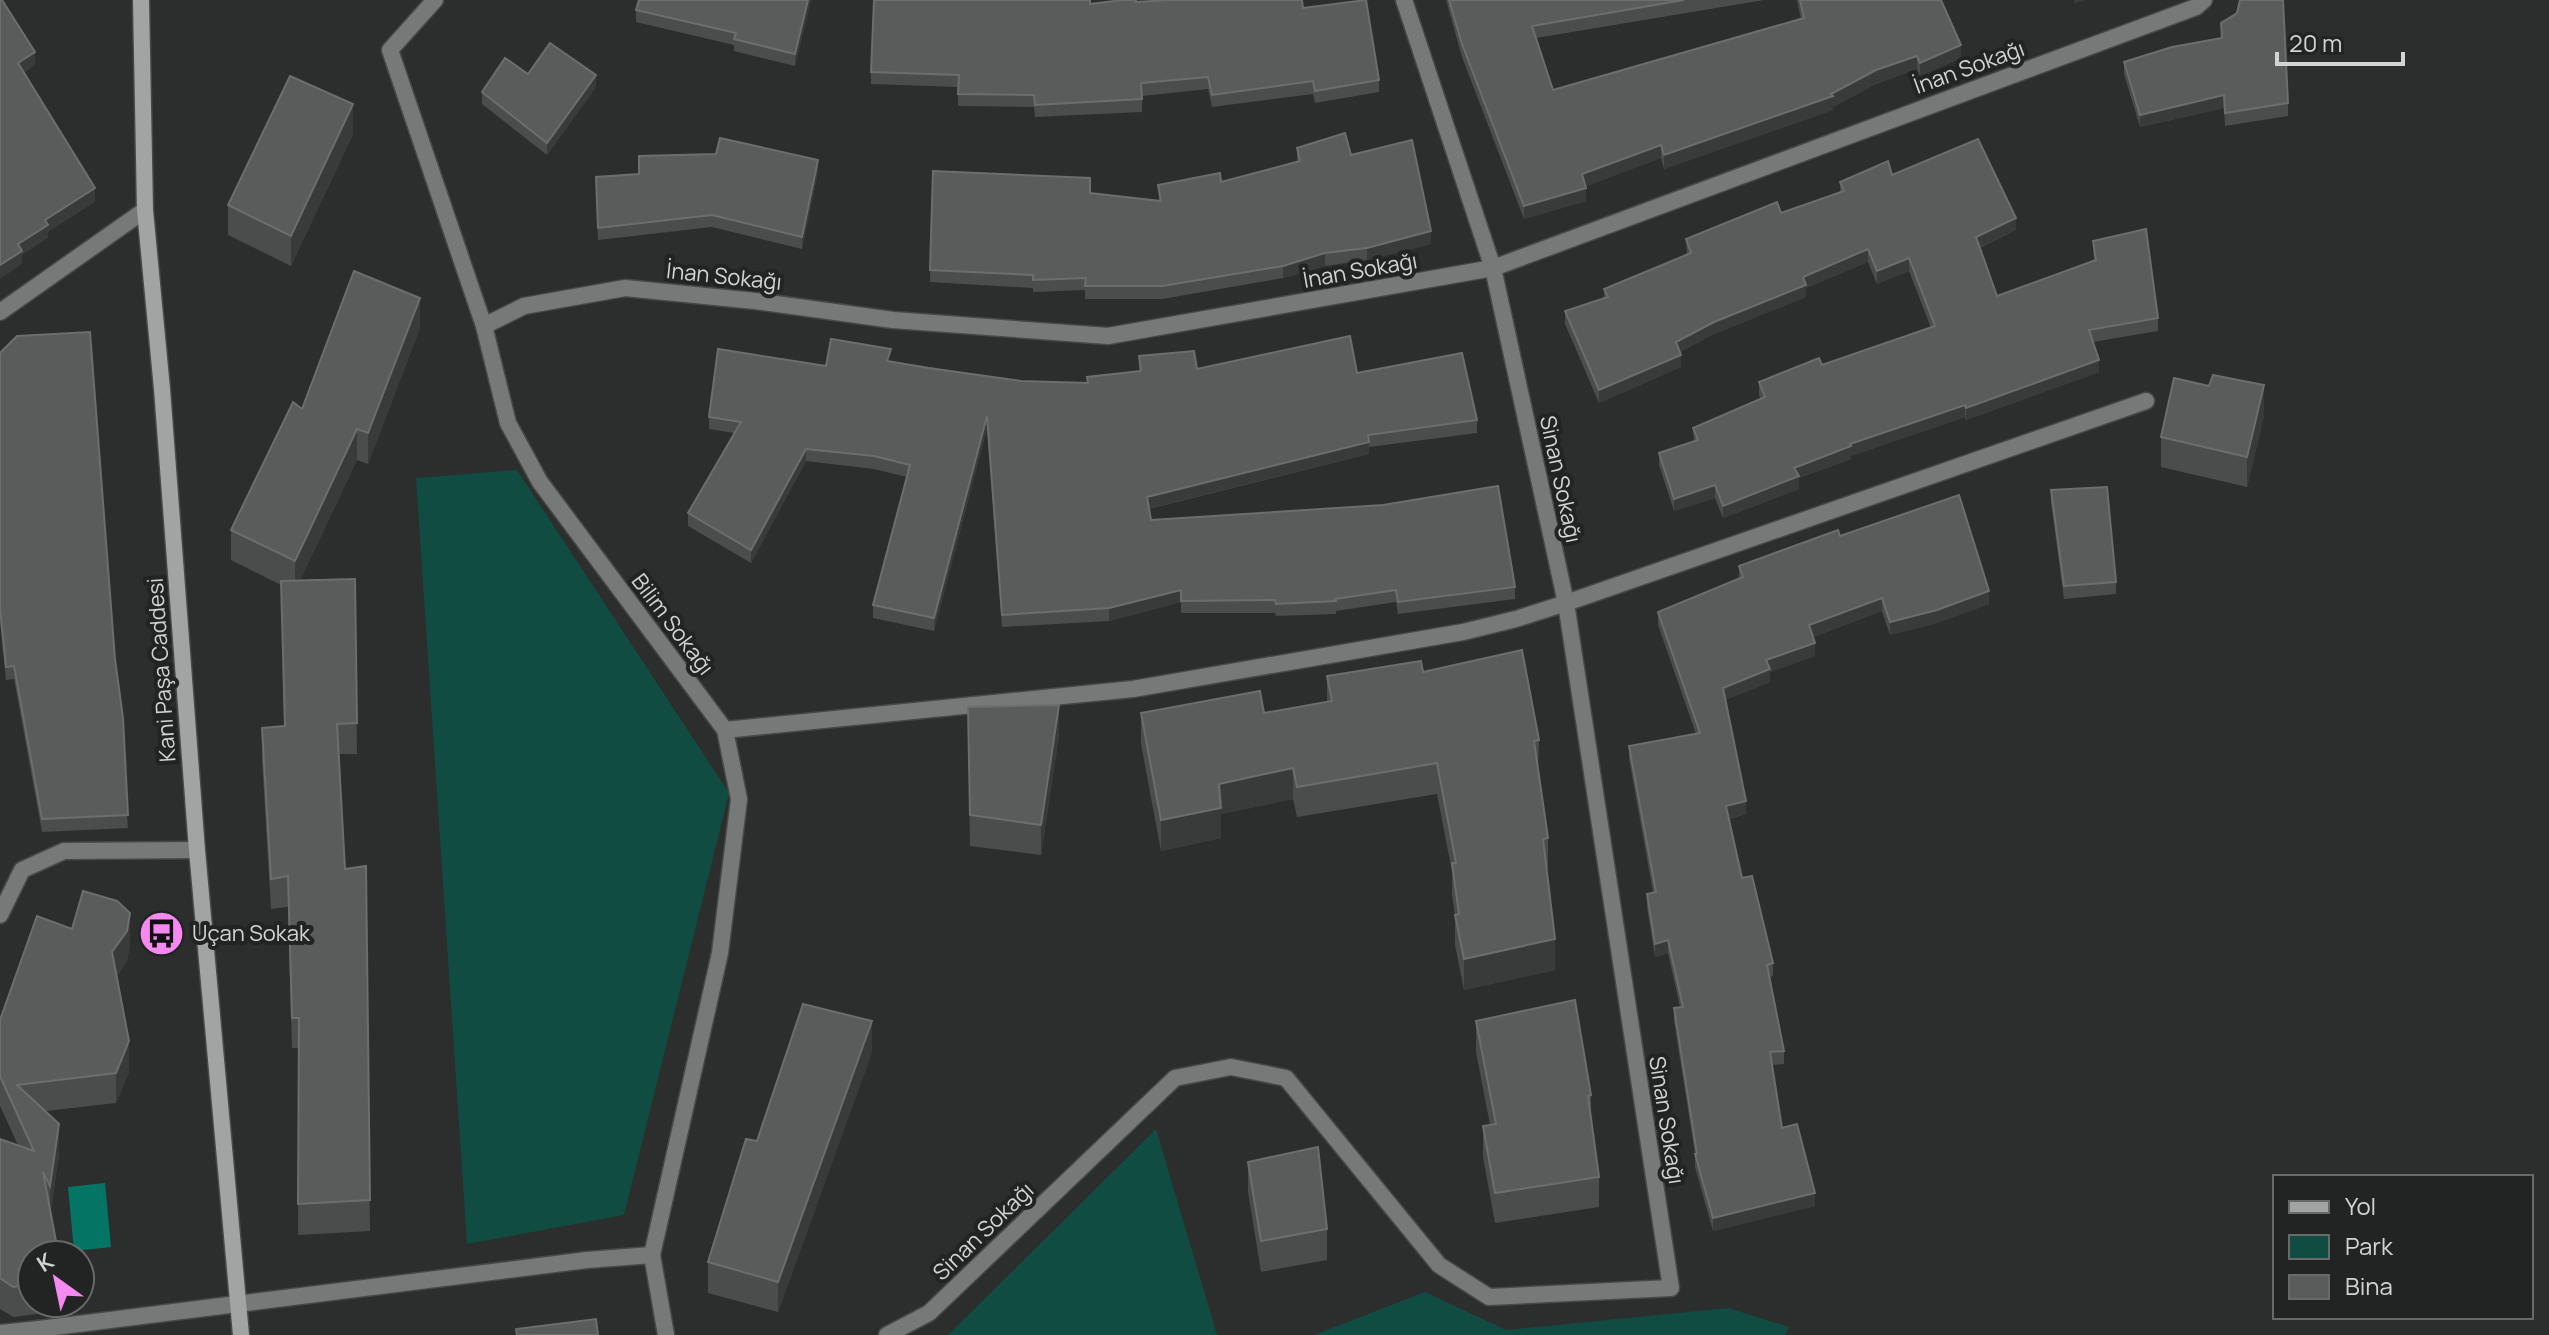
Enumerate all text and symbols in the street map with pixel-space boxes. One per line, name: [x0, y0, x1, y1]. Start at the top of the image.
scale bar: [2277, 16, 2403, 66]
text: 20 m: [2289, 26, 2342, 59]
street label: İnan Sokağı: [1909, 33, 2029, 101]
street label: İnan Sokağı: [1300, 245, 1420, 295]
street label: İnan Sokağı: [665, 255, 783, 297]
street label: Sinan Sokağı: [1533, 413, 1589, 545]
street label: Bilim Sokağı: [625, 567, 721, 681]
street label: Kani Paşa Caddesi: [140, 577, 182, 763]
bus stop icon: Uçan Sokak: [137, 909, 185, 957]
place label: Uçan Sokak: [192, 918, 311, 948]
street label: Sinan Sokağı: [1642, 1054, 1692, 1186]
street label: Sinan Sokağı: [926, 1175, 1040, 1287]
legend: [2273, 1175, 2533, 1319]
text: Yol: [2345, 1189, 2376, 1222]
text: Park: [2345, 1229, 2394, 1262]
north arrow: [16, 1239, 96, 1319]
text: K: [31, 1245, 60, 1279]
text: Bina: [2345, 1269, 2393, 1302]

